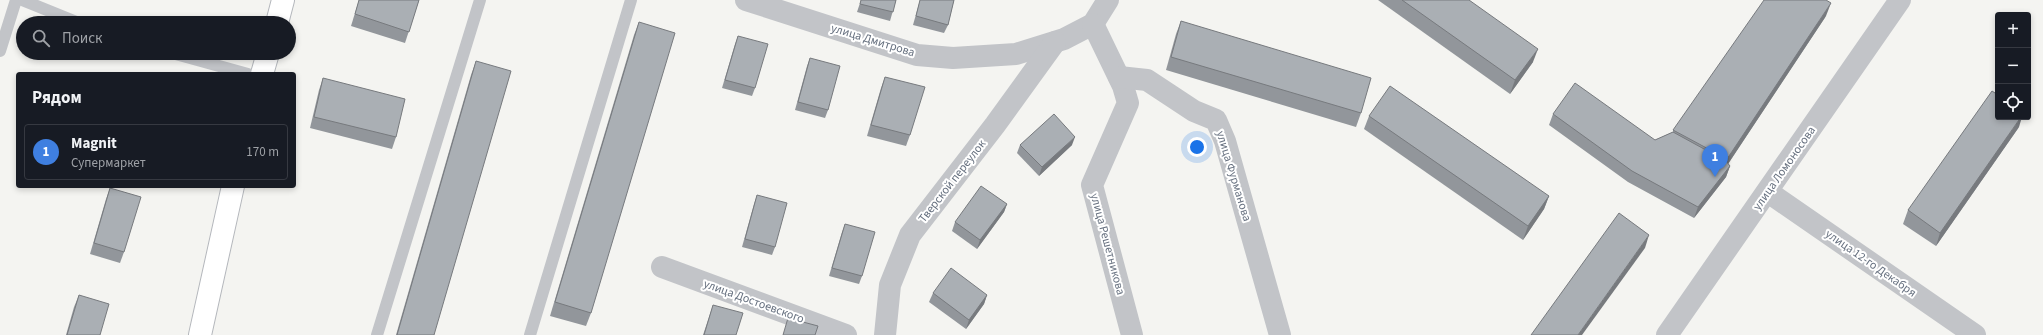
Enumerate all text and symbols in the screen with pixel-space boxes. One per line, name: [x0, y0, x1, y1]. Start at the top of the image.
map controls: [1995, 12, 2031, 120]
button: +: [1995, 12, 2031, 48]
search box: [16, 16, 296, 60]
street label: улица Дмитрова: [829, 20, 917, 61]
icon: search: [30, 27, 52, 49]
text: Поиск: [62, 28, 103, 49]
button: −: [1995, 48, 2031, 84]
button: locate: [1995, 84, 2031, 120]
text: Рядом: [32, 86, 82, 110]
street label: улица Ломоносова: [1749, 123, 1820, 214]
street label: улица Фурманова: [1212, 129, 1255, 224]
text: Magnit: [71, 133, 117, 154]
street label: Тверской переулок: [915, 136, 990, 226]
your location: [1187, 137, 1207, 157]
text: 1: [43, 143, 49, 161]
text: 170 m: [246, 143, 279, 161]
pin: 1: [1702, 144, 1728, 177]
text: Супермаркет: [71, 154, 146, 172]
street label: улица Решетникова: [1086, 191, 1129, 297]
street label: улица 12-го Декабря: [1822, 226, 1920, 301]
street label: улица Достоевского: [701, 275, 807, 328]

